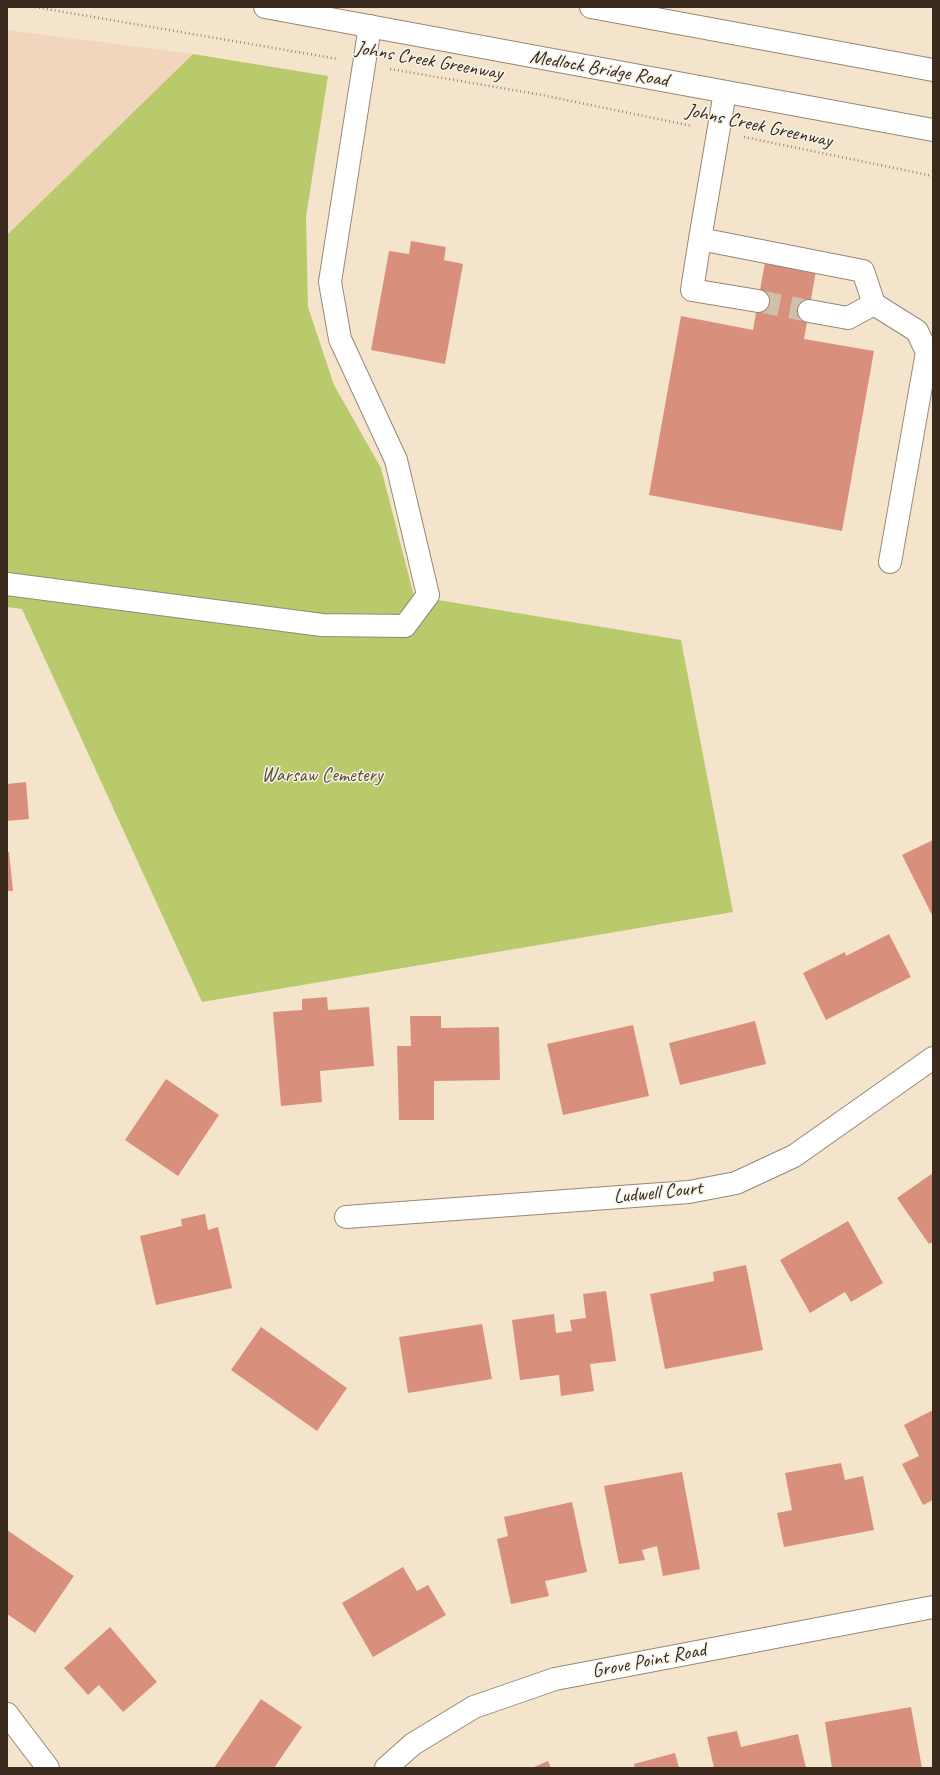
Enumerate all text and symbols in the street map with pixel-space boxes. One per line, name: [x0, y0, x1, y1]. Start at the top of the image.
street label: Johns Creek Greenway: [354, 36, 504, 86]
street label: Medlock Bridge Road: [528, 45, 670, 93]
street label: Johns Creek Greenway: [684, 99, 834, 153]
park label: Warsaw Cemetery: [261, 764, 383, 788]
street label: Ludwell Court: [612, 1176, 704, 1210]
street label: Grove Point Road: [590, 1638, 708, 1684]

